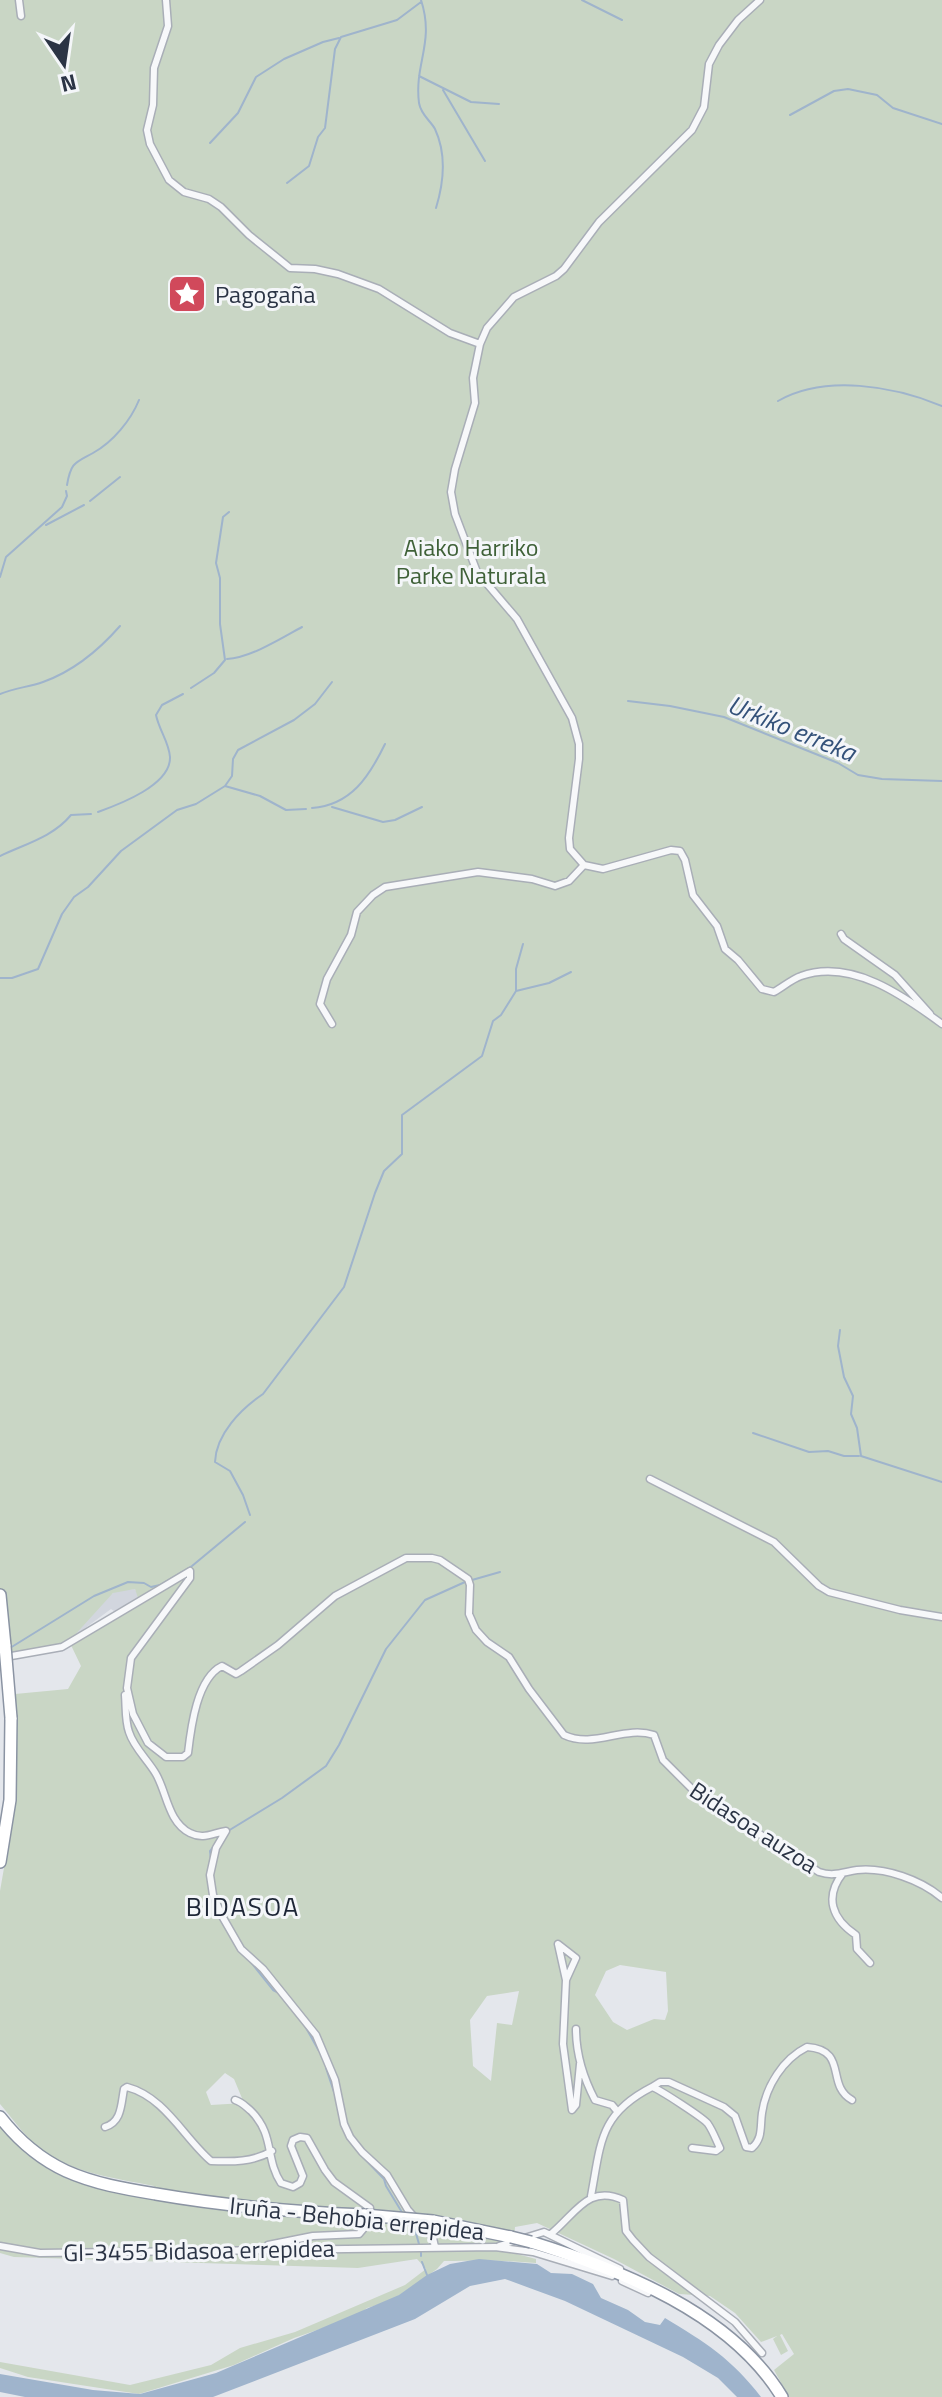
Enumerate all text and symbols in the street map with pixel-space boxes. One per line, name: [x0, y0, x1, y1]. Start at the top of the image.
north arrow: [24, 24, 104, 104]
text: N: [57, 65, 80, 102]
place icon: Pagogaña: [166, 273, 208, 315]
place label: Pagogaña: [215, 276, 315, 312]
park label: Aiako Harriko Parke Naturala: [396, 529, 546, 593]
water label: Urkiko erreka: [722, 685, 864, 772]
street label: Bidasoa auzoa: [683, 1772, 825, 1882]
district label: BIDASOA: [186, 1887, 300, 1926]
street label: Iruña - Behobia errepidea: [228, 2187, 486, 2249]
street label: GI-3455 Bidasoa errepidea: [63, 2230, 335, 2270]

